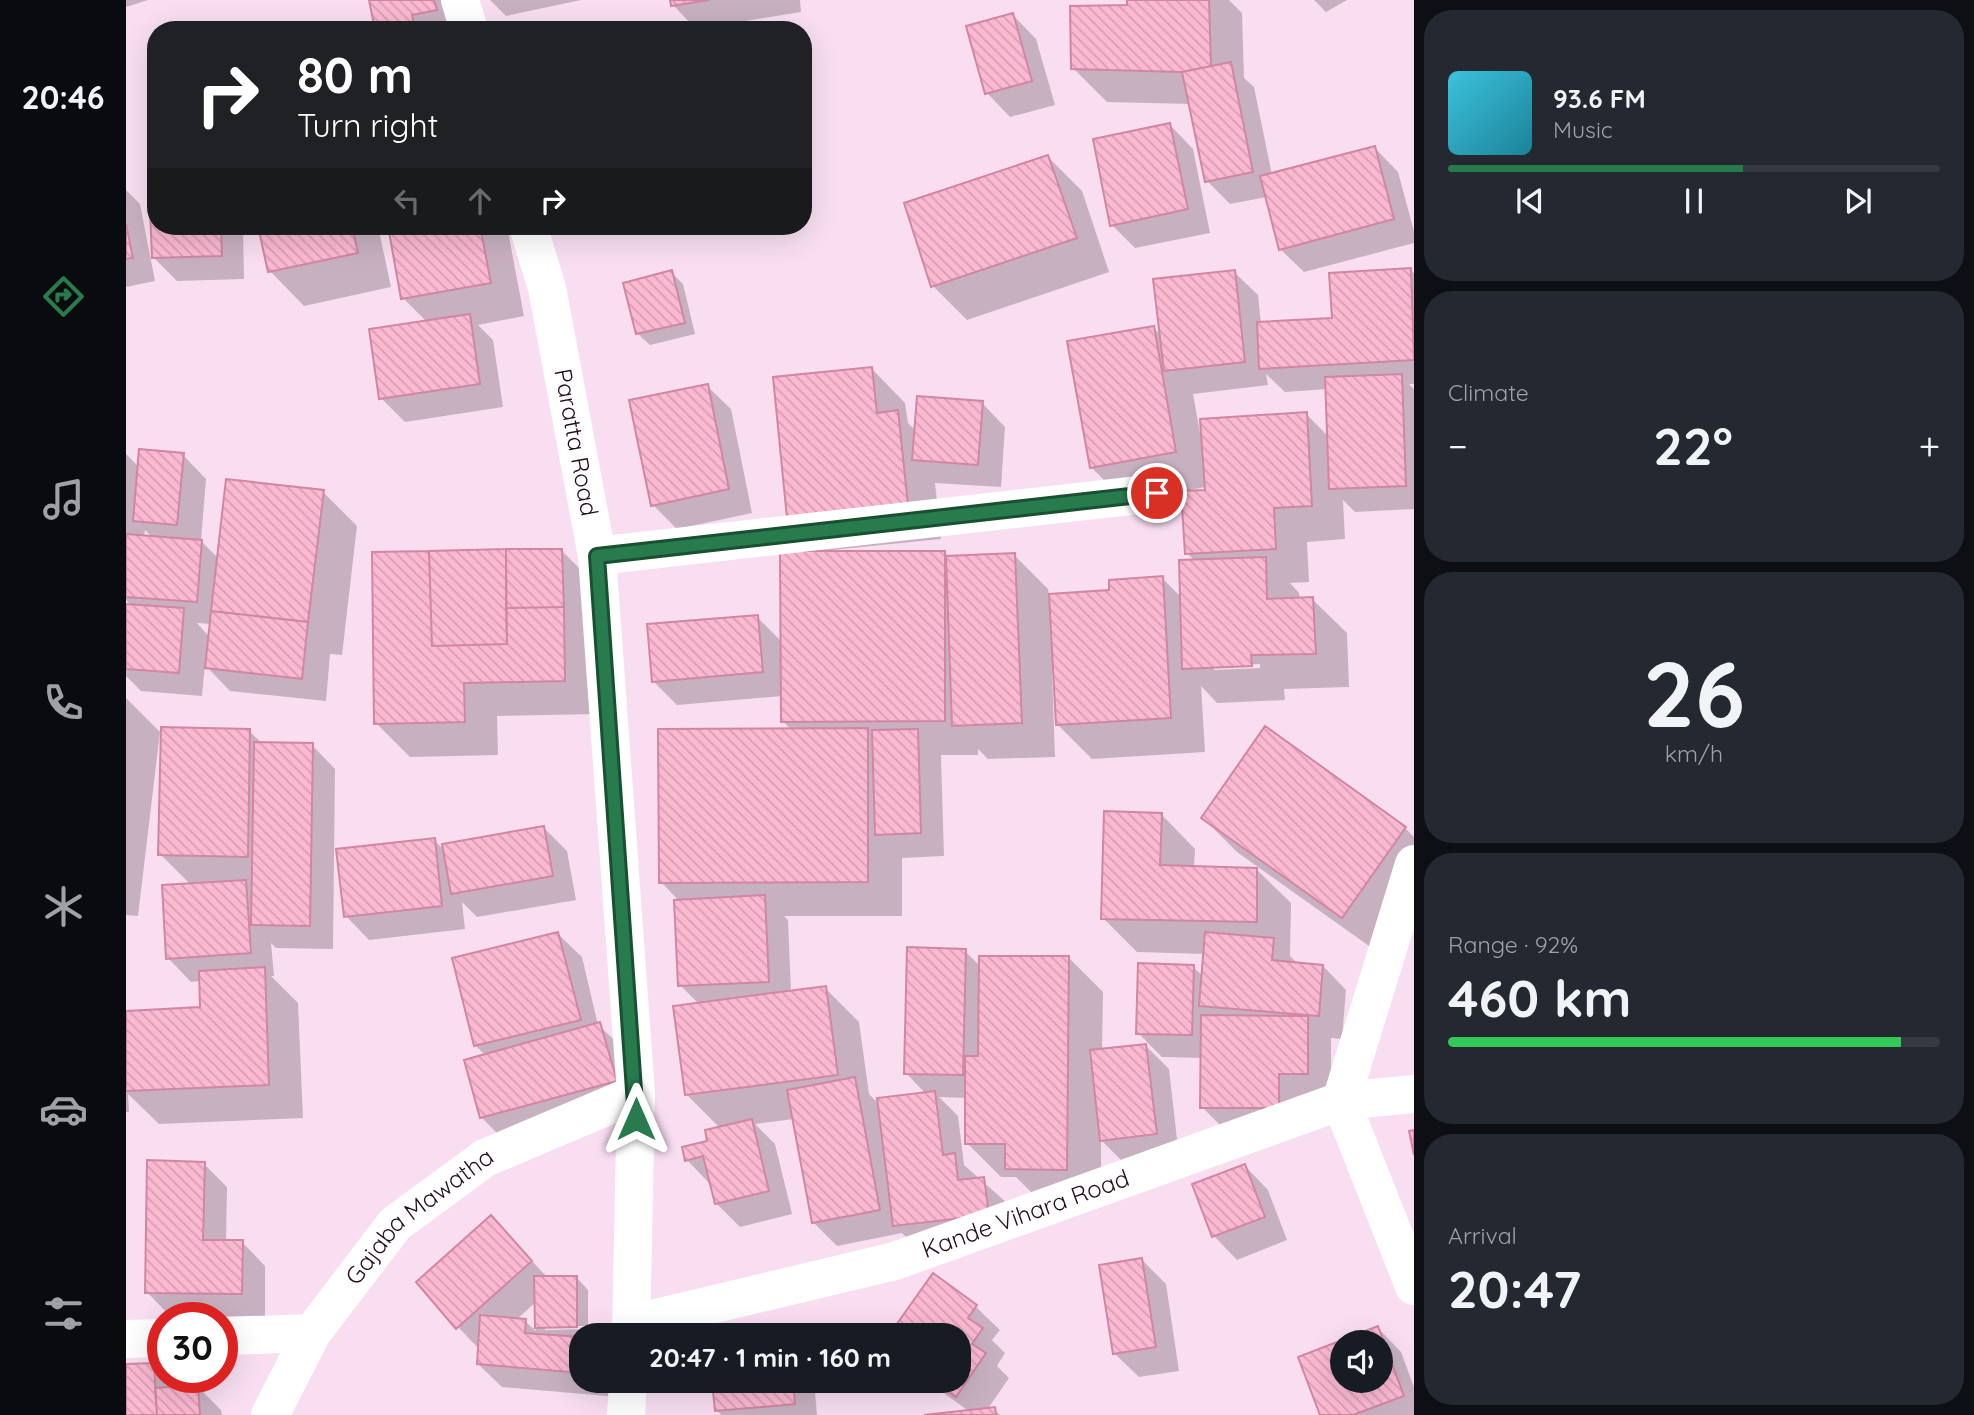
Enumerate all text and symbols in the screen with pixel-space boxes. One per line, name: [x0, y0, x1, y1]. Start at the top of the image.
text: 80 m: [297, 44, 413, 105]
icon: right: [182, 49, 273, 140]
text: 20:46: [21, 77, 105, 117]
text: 93.6 FM: [1553, 82, 1646, 115]
text: Turn right: [297, 105, 438, 145]
text: Music: [1553, 115, 1613, 144]
icon: left: [388, 182, 426, 220]
icon: ahead: [461, 182, 499, 220]
icon: right: [534, 182, 572, 220]
icon: previous: [1511, 182, 1549, 220]
icon: pause: [1675, 182, 1713, 220]
icon: next: [1839, 182, 1877, 220]
icon: directions: [39, 272, 88, 321]
street label: Paratta Road: [548, 366, 605, 518]
text: Climate: [1448, 378, 1529, 407]
text: 22°: [1653, 413, 1733, 478]
text: −: [1448, 422, 1468, 470]
text: +: [1919, 422, 1940, 470]
pin: [1127, 463, 1187, 523]
icon: arrive: [1138, 474, 1176, 512]
icon: music: [39, 475, 88, 524]
text: 26: [1643, 636, 1745, 750]
icon: phone: [39, 678, 88, 727]
text: km/h: [1665, 739, 1723, 768]
icon: climate: [39, 882, 88, 931]
text: Range · 92%: [1448, 930, 1578, 959]
text: 460 km: [1448, 965, 1631, 1030]
position arrow: [599, 1082, 673, 1156]
icon: car: [39, 1085, 88, 1134]
street label: Gajaba Mawatha: [338, 1141, 499, 1290]
street label: Kande Vihara Road: [917, 1162, 1133, 1264]
text: Arrival: [1448, 1221, 1517, 1250]
text: 20:47: [1448, 1256, 1581, 1321]
icon: filters: [39, 1289, 88, 1338]
speed limit sign: 30: [147, 1302, 238, 1393]
map controls: [1330, 1330, 1393, 1393]
button: sound: [1330, 1330, 1393, 1393]
text: 20:47 · 1 min · 160 m: [649, 1341, 891, 1374]

